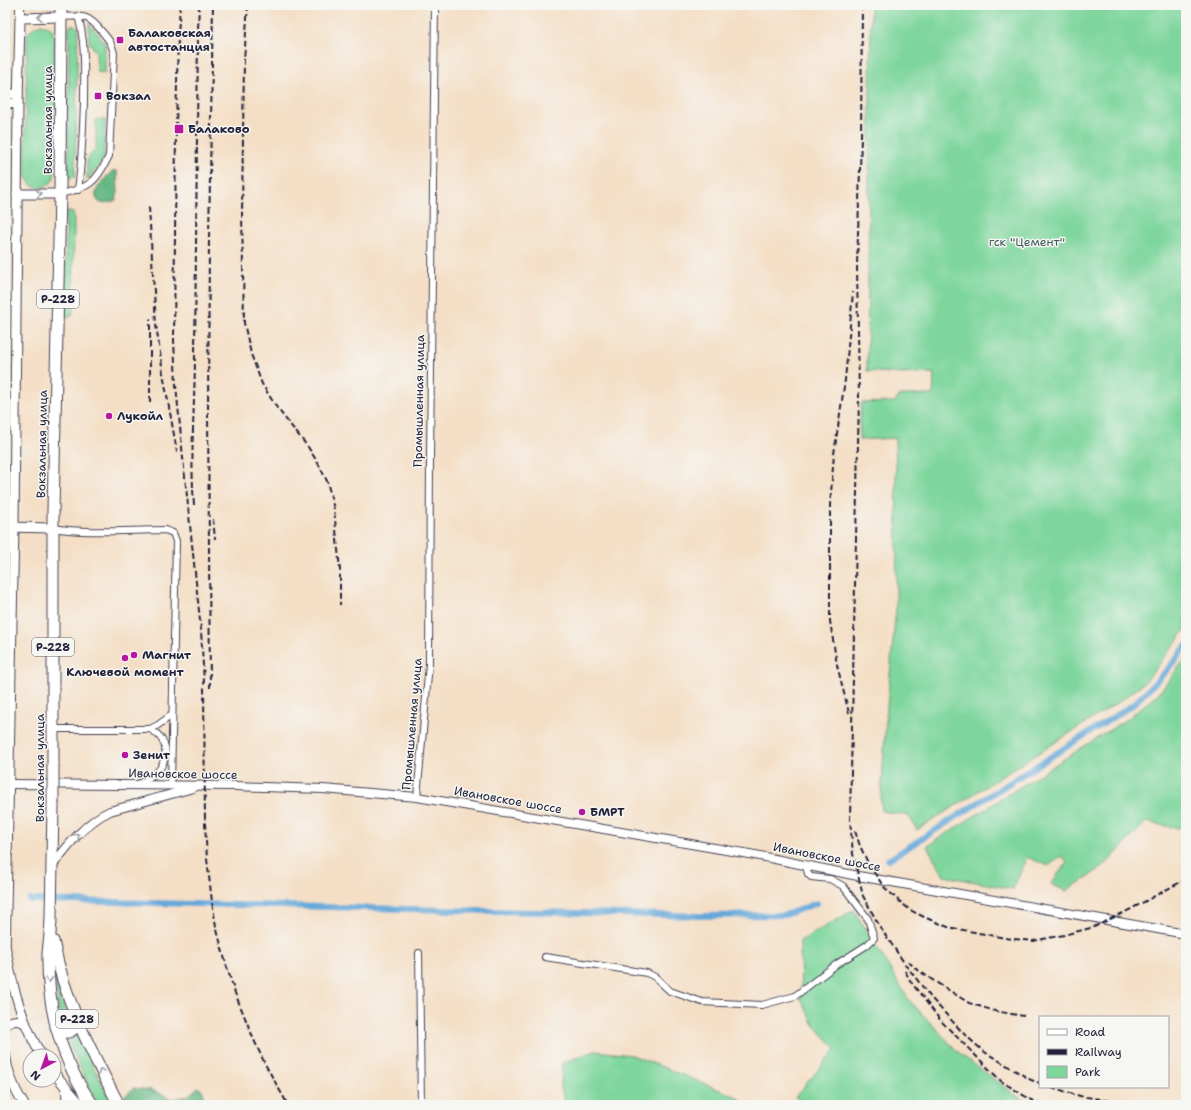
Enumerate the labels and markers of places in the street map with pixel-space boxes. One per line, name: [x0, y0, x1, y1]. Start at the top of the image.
place label: Балаковская автостанция: [128, 25, 211, 55]
marker: Балаковская автостанция: [115, 35, 125, 45]
place label: Вокзал: [106, 88, 152, 104]
marker: Вокзал: [93, 91, 103, 101]
place label: Балаково: [188, 121, 250, 137]
marker: Балаково: [173, 123, 185, 135]
place label: Лукойл: [117, 408, 164, 424]
marker: Лукойл: [104, 411, 114, 421]
place label: Магнит: [142, 647, 192, 663]
marker: Магнит: [129, 650, 139, 660]
marker: Ключевой момент: [120, 653, 130, 663]
place label: Ключевой момент: [66, 664, 184, 680]
place label: Зенит: [133, 747, 171, 763]
marker: Зенит: [120, 750, 130, 760]
place label: БМРТ: [590, 804, 625, 820]
marker: БМРТ: [577, 807, 587, 817]

